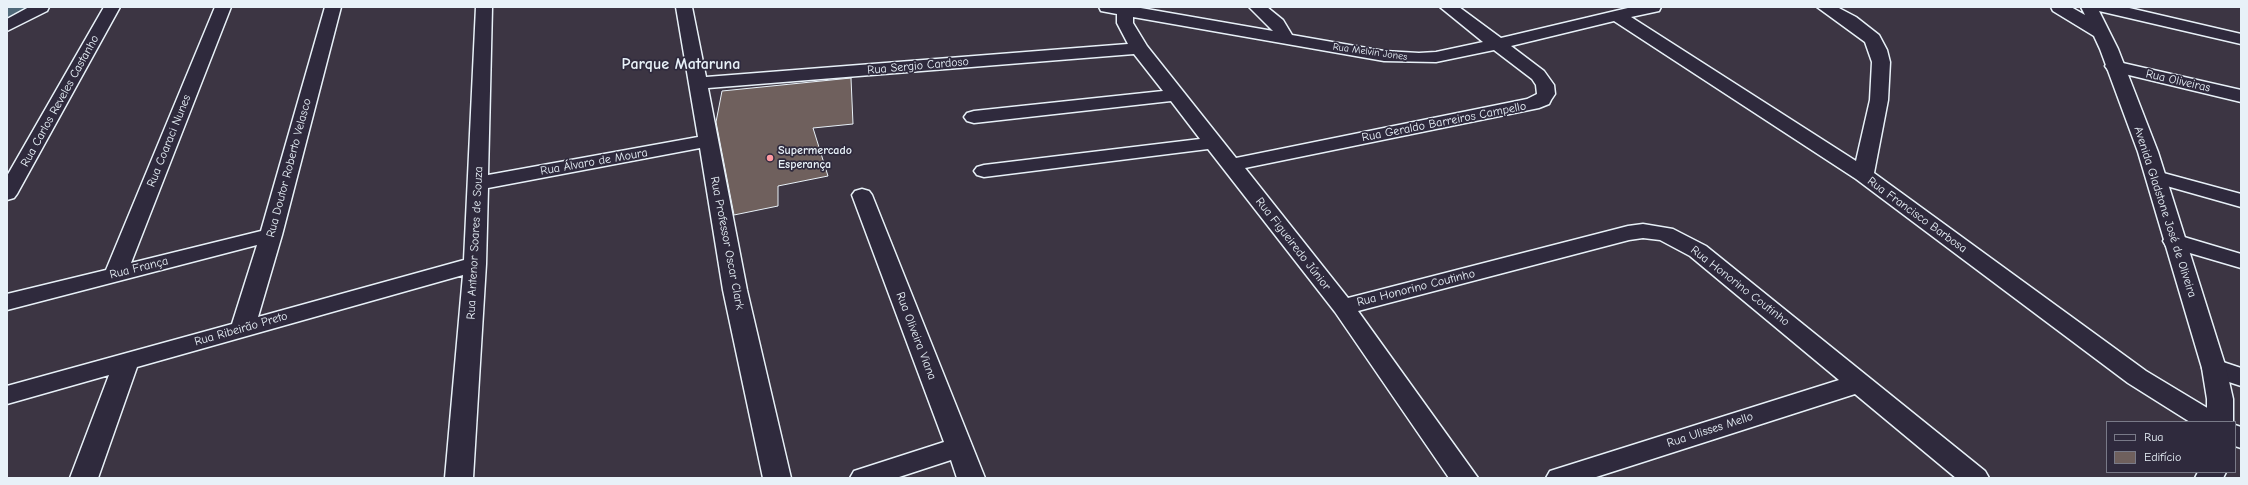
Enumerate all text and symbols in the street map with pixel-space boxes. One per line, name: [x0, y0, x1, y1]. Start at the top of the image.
street label: Rua Carlos Reveles Castanho: [18, 33, 102, 169]
street label: Rua Melvin Jones: [1332, 41, 1408, 63]
district label: Parque Mataruna: [622, 54, 740, 74]
street label: Rua Sergio Cardoso: [867, 54, 969, 78]
street label: Rua Oliveiras: [2144, 67, 2212, 95]
street label: Rua Coaraci Nunes: [144, 93, 194, 189]
street label: Rua Doutor Roberto Velasco: [263, 97, 315, 239]
street label: Rua Geraldo Barreiros Campello: [1361, 99, 1527, 145]
street label: Avenida Gladstone José de Oliveira: [2131, 125, 2199, 299]
place label: Supermercado Esperança: [778, 144, 852, 172]
street label: Rua Álvaro de Moura: [539, 145, 649, 179]
marker: Supermercado Esperança: [765, 153, 775, 163]
street label: Rua Antenor Soares de Souza: [464, 166, 486, 320]
street label: Rua Francisco Barbosa: [1864, 174, 1970, 256]
street label: Rua Professor Oscar Clark: [707, 175, 747, 311]
street label: Rua Figueiredo Júnior: [1252, 195, 1334, 293]
street label: Rua Honorino Coutinho: [1688, 243, 1792, 329]
street label: Rua França: [108, 254, 170, 282]
street label: Rua Honorino Coutinho: [1355, 266, 1477, 310]
street label: Rua Oliveira Viana: [893, 290, 939, 382]
street label: Rua Ribeirão Preto: [193, 309, 289, 349]
street label: Rua Ulisses Mello: [1665, 409, 1755, 451]
legend: [2106, 421, 2236, 473]
text: Rua: [2144, 430, 2163, 444]
text: Edifício: [2144, 450, 2181, 464]

